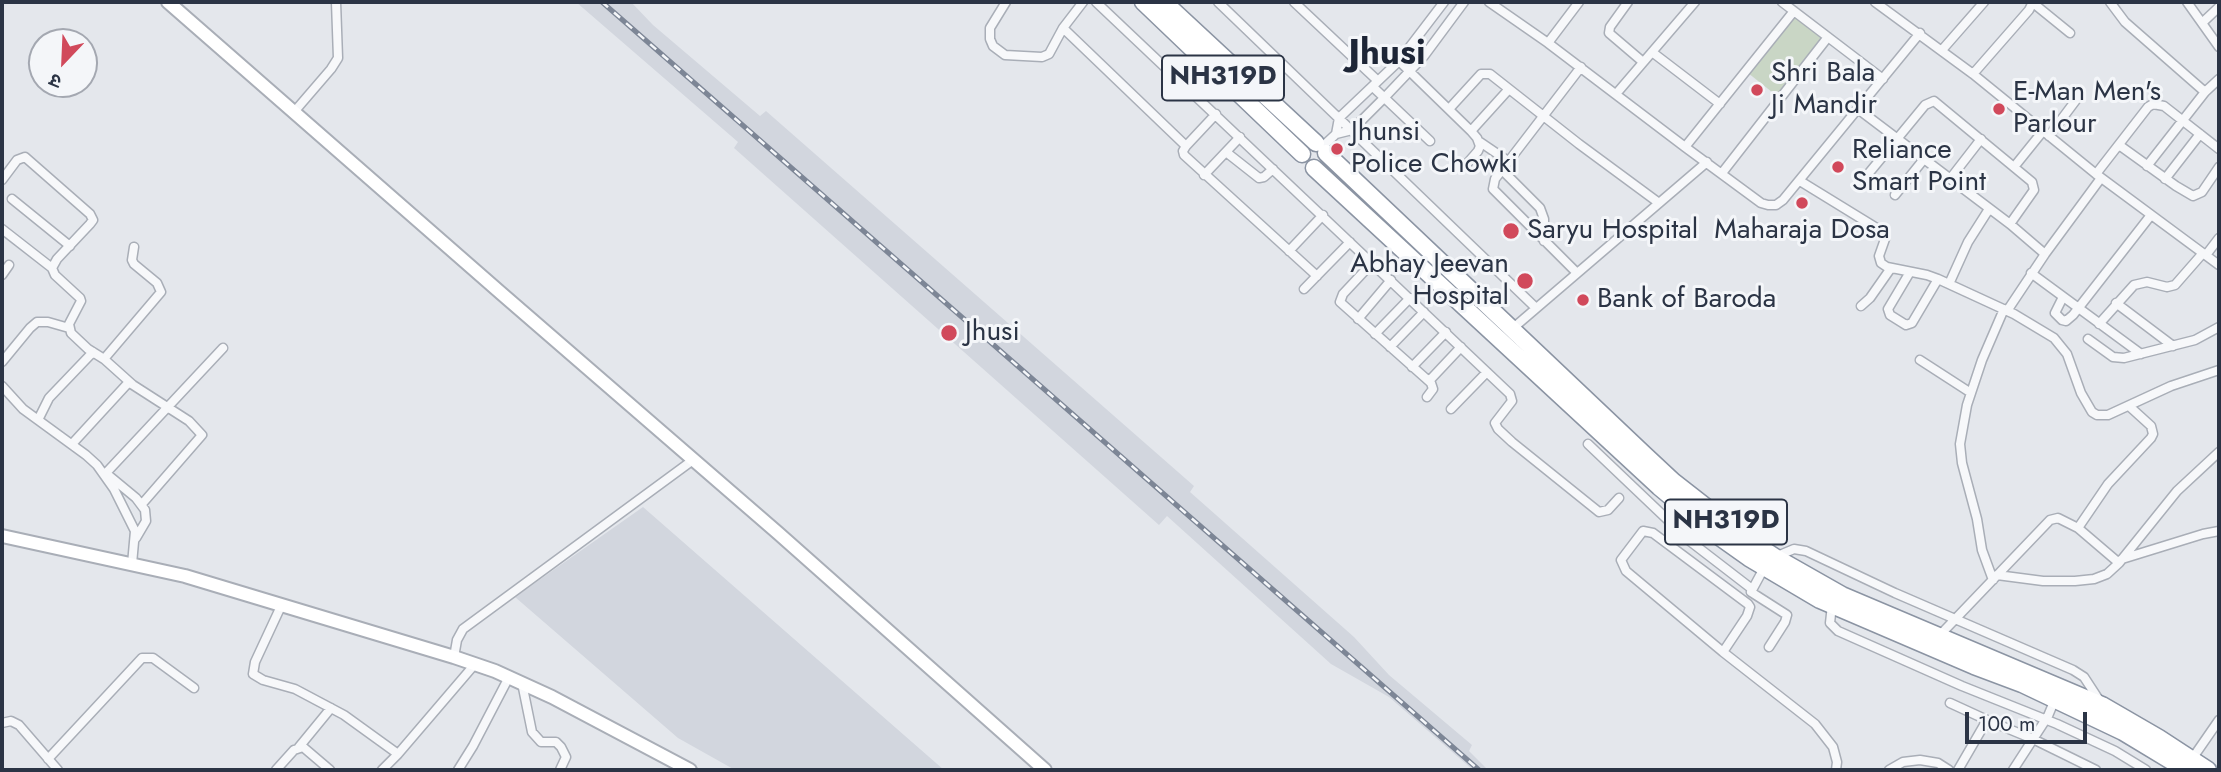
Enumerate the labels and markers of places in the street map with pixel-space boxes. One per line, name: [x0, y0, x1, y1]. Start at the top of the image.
place label: Shri Bala Ji Mandir: [1771, 57, 1877, 123]
place label: E-Man Men's Parlour: [2013, 76, 2161, 142]
marker: Shri Bala Ji Mandir: [1749, 82, 1765, 98]
marker: E-Man Men's Parlour: [1991, 101, 2007, 117]
place label: Jhunsi Police Chowki: [1351, 116, 1518, 182]
place label: Reliance Smart Point: [1852, 134, 1986, 200]
marker: Jhunsi Police Chowki: [1329, 141, 1345, 157]
marker: Reliance Smart Point: [1830, 159, 1846, 175]
marker: Maharaja Dosa: [1794, 195, 1810, 211]
place label: Saryu Hospital: [1527, 214, 1698, 248]
place label: Maharaja Dosa: [1714, 214, 1890, 248]
marker: Saryu Hospital: [1501, 221, 1521, 241]
place label: Abhay Jeevan Hospital: [1350, 248, 1509, 314]
marker: Abhay Jeevan Hospital: [1515, 271, 1535, 291]
place label: Bank of Baroda: [1597, 283, 1776, 317]
marker: Bank of Baroda: [1575, 292, 1591, 308]
place label: Jhusi: [965, 316, 1020, 350]
marker: Jhusi: [939, 323, 959, 343]

